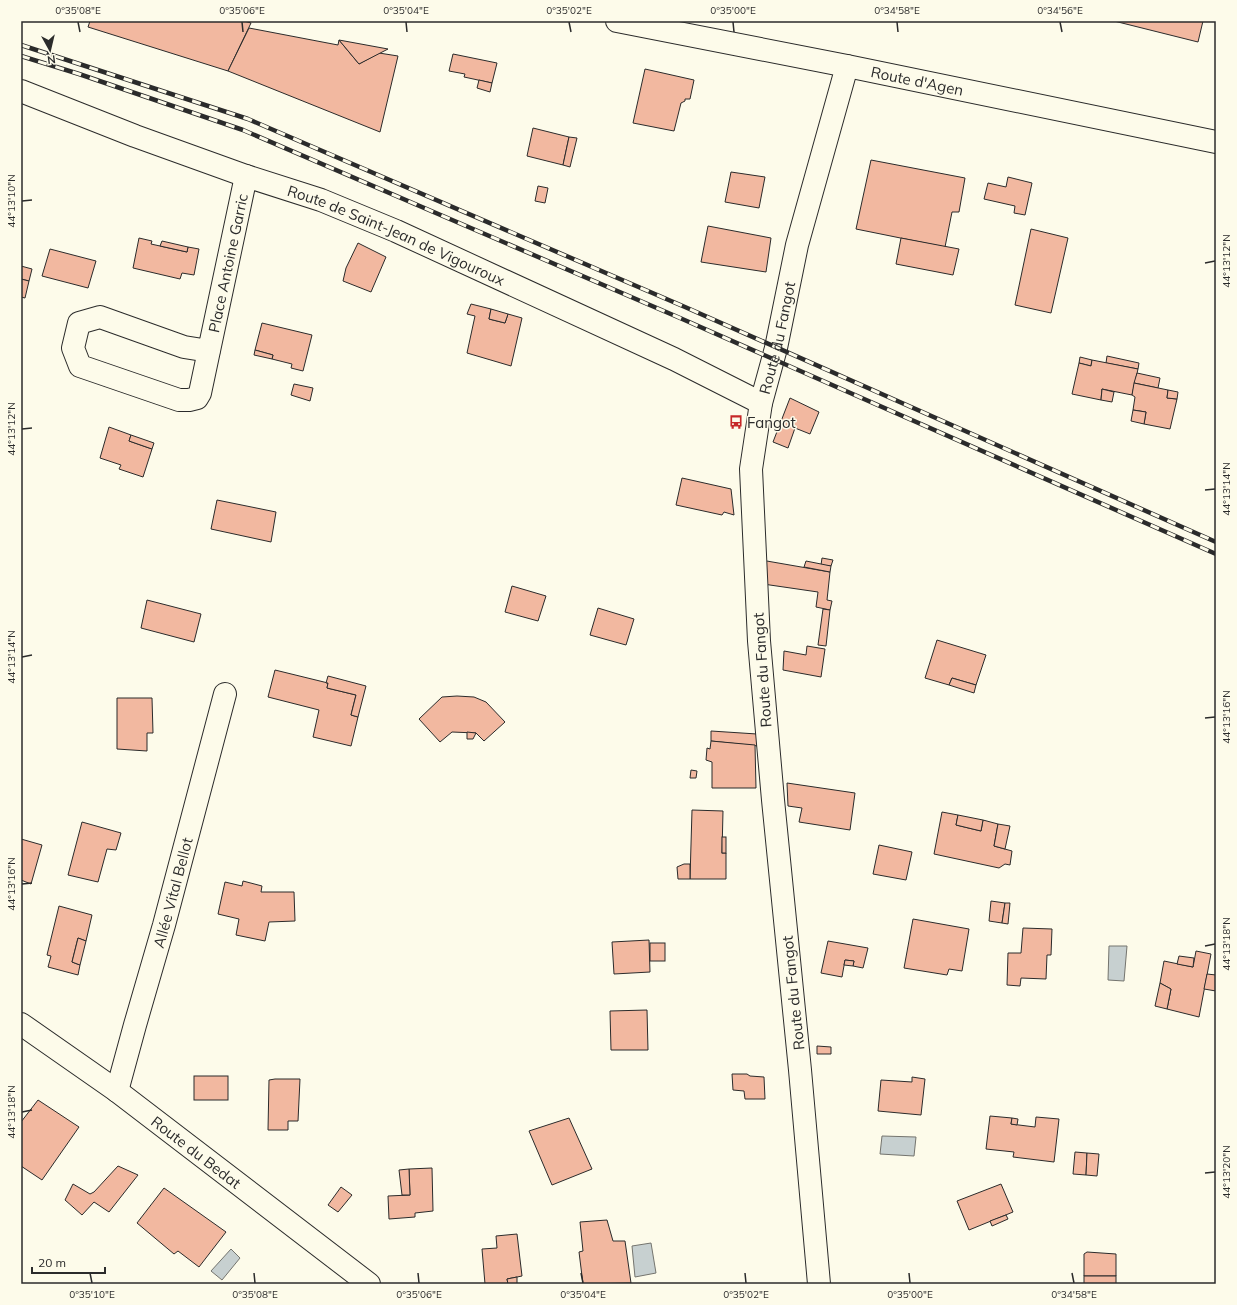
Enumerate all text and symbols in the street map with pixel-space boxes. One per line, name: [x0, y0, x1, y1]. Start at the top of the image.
text: 0°35'08"E: [55, 4, 101, 17]
text: 0°35'06"E: [219, 4, 265, 17]
text: 0°35'04"E: [383, 4, 429, 17]
text: 0°35'02"E: [546, 4, 592, 17]
text: 0°35'00"E: [710, 4, 756, 17]
text: 0°34'58"E: [874, 4, 920, 17]
text: 0°34'56"E: [1037, 4, 1083, 17]
north arrow: [30, 30, 70, 70]
text: N: [46, 52, 56, 67]
street label: Route d'Agen: [869, 62, 965, 99]
text: 44°13'10"N: [5, 174, 18, 228]
street label: Route de Saint-Jean de Vigouroux: [285, 180, 508, 289]
street label: Place Antoine Garric: [204, 192, 252, 334]
text: 44°13'12"N: [1220, 234, 1233, 288]
street label: Route du Fangot: [754, 280, 799, 396]
text: 44°13'12"N: [5, 402, 18, 456]
place label: Fangot: [747, 413, 796, 432]
bus stop icon: Fangot: [728, 414, 744, 430]
text: 44°13'14"N: [1220, 462, 1233, 516]
street label: Route du Fangot: [749, 612, 775, 728]
text: 44°13'14"N: [5, 630, 18, 684]
text: 44°13'16"N: [1220, 690, 1233, 744]
street label: Allée Vital Bellot: [148, 835, 196, 950]
text: 44°13'16"N: [5, 857, 18, 911]
text: 44°13'18"N: [1220, 917, 1233, 971]
street label: Route du Fangot: [778, 935, 808, 1051]
text: 44°13'18"N: [5, 1085, 18, 1139]
street label: Route du Bedat: [148, 1111, 245, 1192]
text: 44°13'20"N: [1220, 1145, 1233, 1199]
scale bar: [32, 1249, 105, 1275]
text: 20 m: [38, 1255, 66, 1270]
text: 0°35'10"E: [69, 1288, 115, 1301]
text: 0°35'08"E: [232, 1288, 278, 1301]
text: 0°35'06"E: [396, 1288, 442, 1301]
text: 0°35'04"E: [560, 1288, 606, 1301]
text: 0°35'02"E: [723, 1288, 769, 1301]
text: 0°35'00"E: [887, 1288, 933, 1301]
text: 0°34'58"E: [1051, 1288, 1097, 1301]

